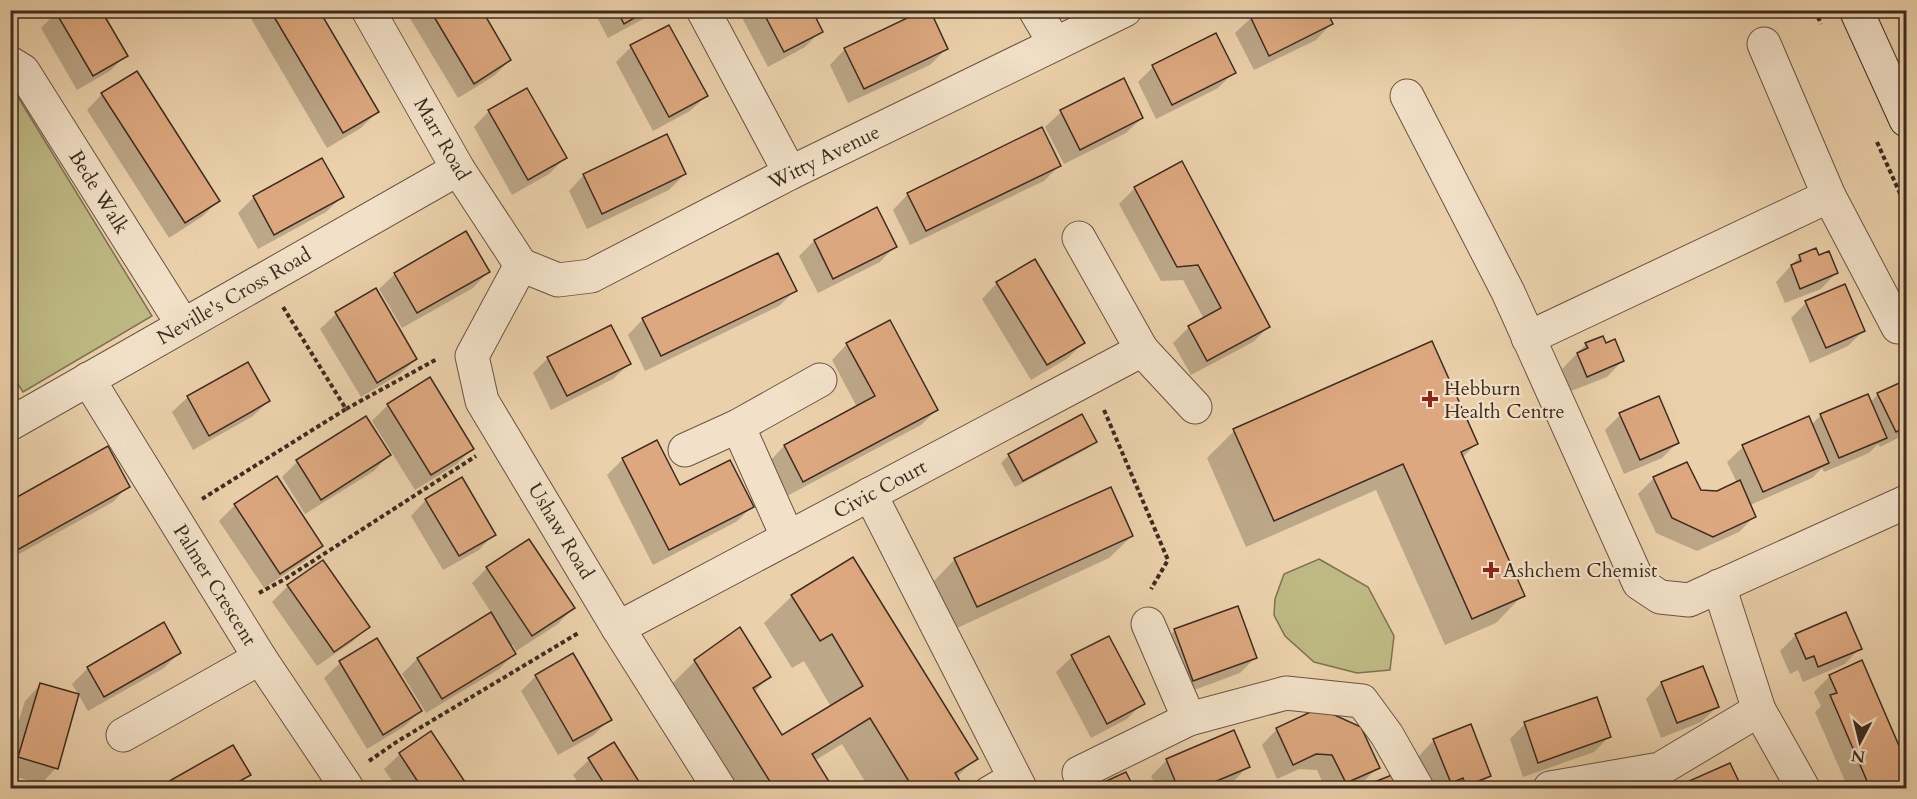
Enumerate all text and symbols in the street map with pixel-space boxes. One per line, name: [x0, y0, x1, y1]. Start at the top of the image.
street label: Marr Road: [407, 93, 477, 186]
street label: Witty Avenue: [763, 118, 884, 196]
street label: Bede Walk: [63, 145, 136, 239]
street label: Neville's Cross Road: [152, 241, 316, 351]
place label: Hebburn Health Centre: [1444, 375, 1565, 425]
marker: Hebburn Health Centre: [1421, 390, 1439, 408]
street label: Civic Court: [829, 453, 932, 525]
street label: Ushaw Road: [522, 478, 601, 585]
street label: Palmer Crescent: [167, 519, 263, 651]
place label: Ashchem Chemist: [1503, 557, 1658, 584]
marker: Ashchem Chemist: [1484, 563, 1498, 577]
north arrow: [1830, 712, 1890, 772]
text: N: [1850, 744, 1867, 768]

